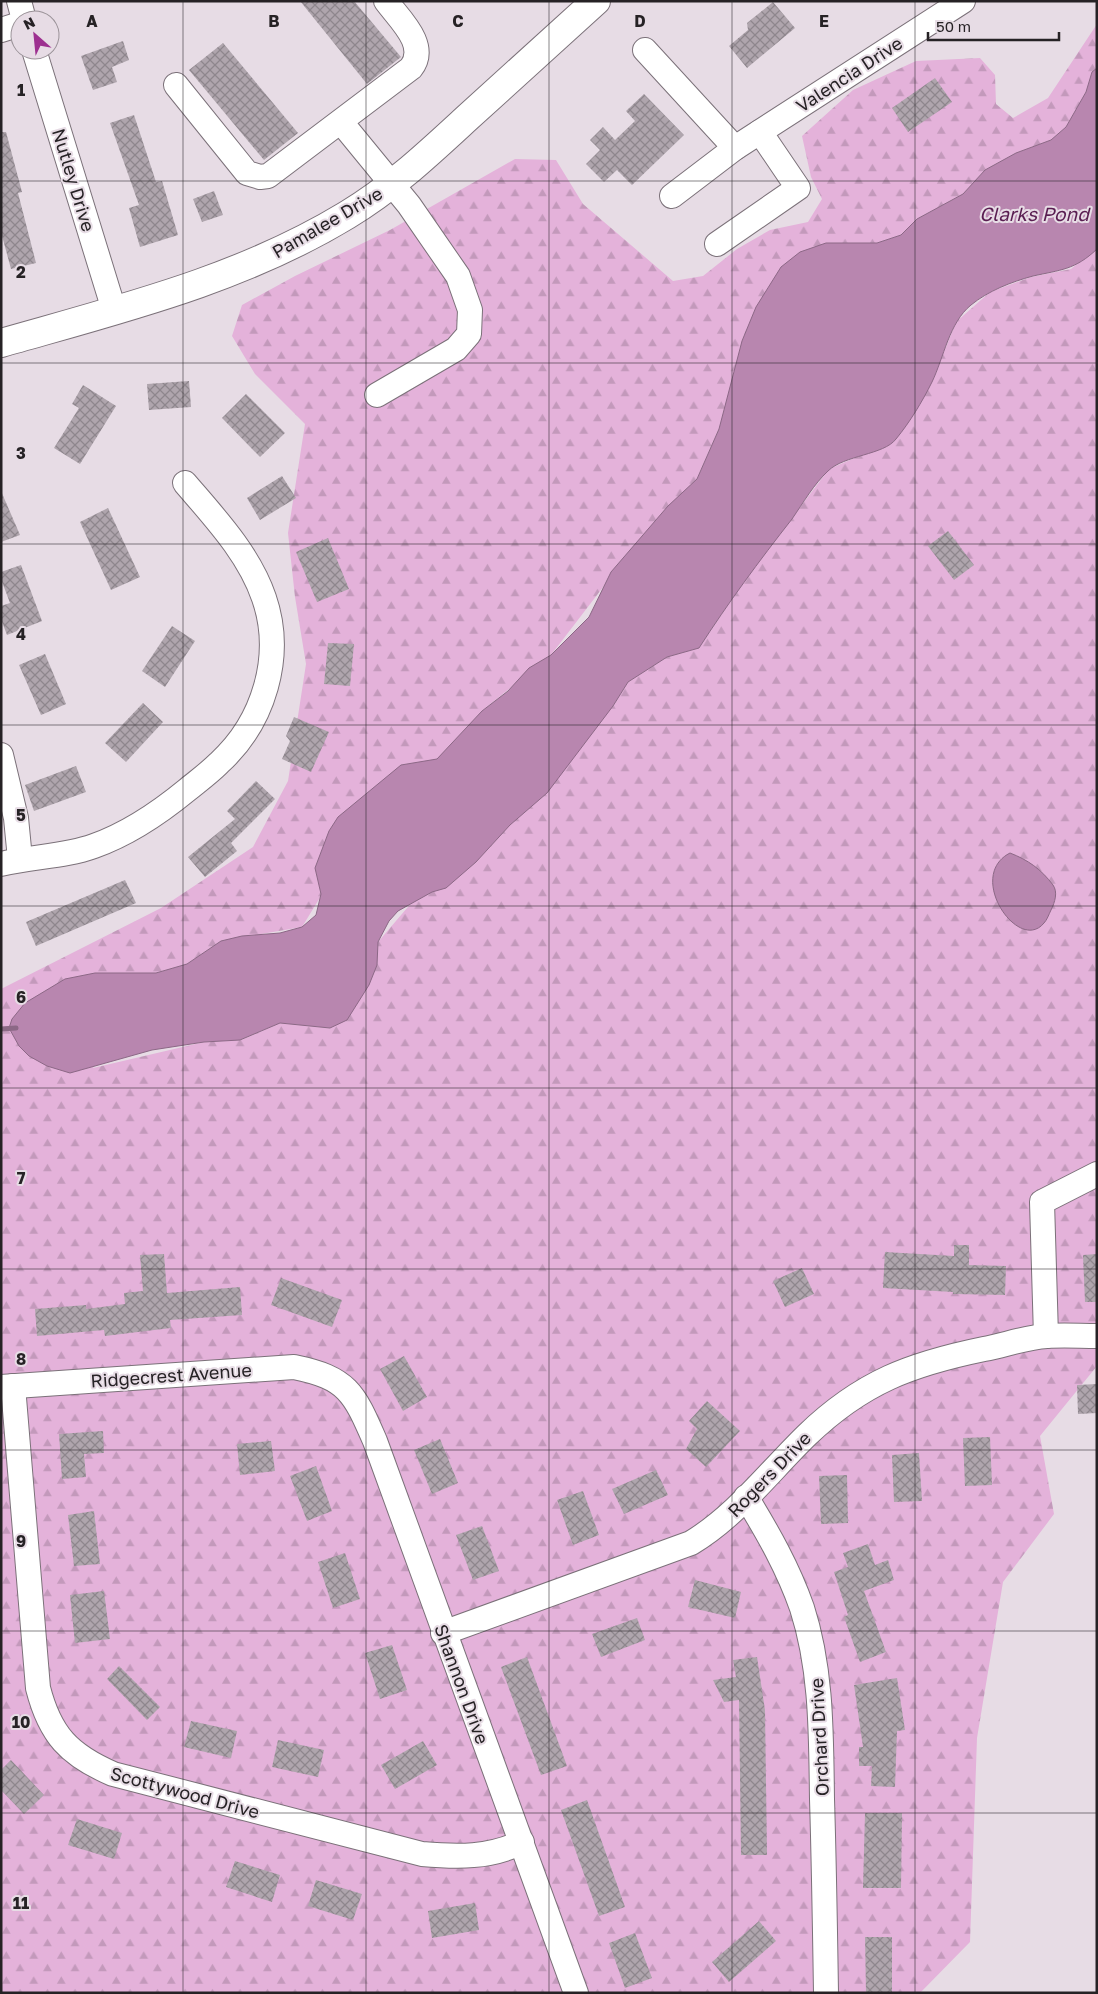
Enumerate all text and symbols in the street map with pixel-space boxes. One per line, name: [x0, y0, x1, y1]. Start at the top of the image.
north arrow: [10, 10, 60, 60]
scale bar: [928, 10, 1059, 42]
text: A: [86, 11, 98, 31]
text: B: [268, 11, 280, 31]
text: C: [452, 11, 464, 31]
text: D: [634, 11, 646, 31]
text: E: [819, 11, 829, 31]
text: N: [20, 13, 37, 33]
text: 50 m: [936, 17, 971, 35]
street label: Valencia Drive: [792, 32, 906, 116]
text: 1: [17, 80, 25, 100]
street label: Nutley Drive: [48, 126, 100, 234]
street label: Pamalee Drive: [268, 182, 386, 262]
water label: Clarks Pond: [979, 202, 1091, 225]
text: 2: [16, 262, 26, 282]
text: 3: [16, 443, 26, 463]
text: 4: [16, 624, 26, 644]
text: 5: [16, 805, 26, 825]
text: 6: [16, 987, 26, 1007]
text: 7: [17, 1168, 26, 1188]
text: 8: [16, 1349, 26, 1369]
street label: Ridgecrest Avenue: [90, 1358, 252, 1392]
street label: Rogers Drive: [723, 1427, 815, 1521]
text: 9: [16, 1531, 26, 1551]
street label: Shannon Drive: [430, 1621, 494, 1747]
street label: Orchard Drive: [805, 1677, 833, 1797]
text: 10: [12, 1712, 30, 1732]
street label: Scottywood Drive: [108, 1762, 262, 1822]
text: 11: [13, 1893, 29, 1913]

